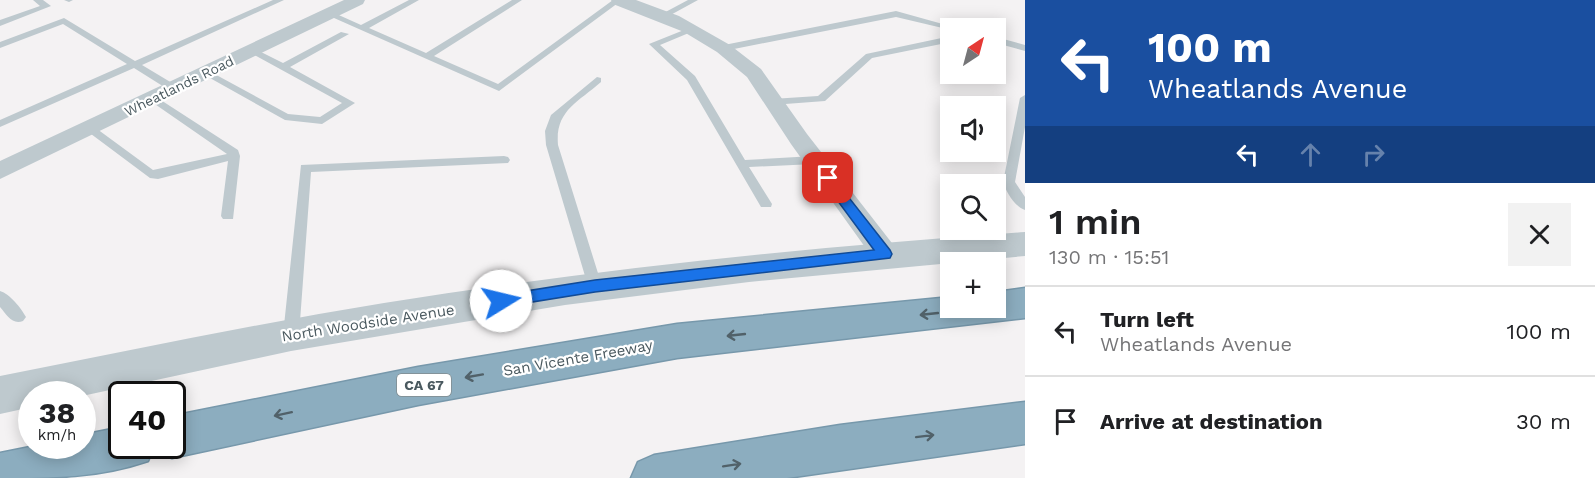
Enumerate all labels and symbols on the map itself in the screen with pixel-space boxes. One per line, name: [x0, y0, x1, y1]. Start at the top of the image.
north arrow: [940, 18, 1006, 84]
street label: Wheatlands Road: [122, 53, 236, 119]
pin: [802, 152, 853, 203]
position arrow: [469, 269, 533, 333]
street label: North Woodside Avenue: [280, 300, 456, 346]
one-way arrow: [920, 309, 940, 320]
one-way arrow: [726, 330, 746, 341]
street label: San Vicente Freeway: [502, 336, 654, 380]
one-way arrow: [465, 371, 485, 382]
road number: CA 67: [397, 374, 451, 396]
speed limit sign: 40: [108, 381, 186, 459]
one-way arrow: [274, 409, 293, 420]
one-way arrow: [915, 430, 935, 441]
one-way arrow: [722, 459, 742, 470]

